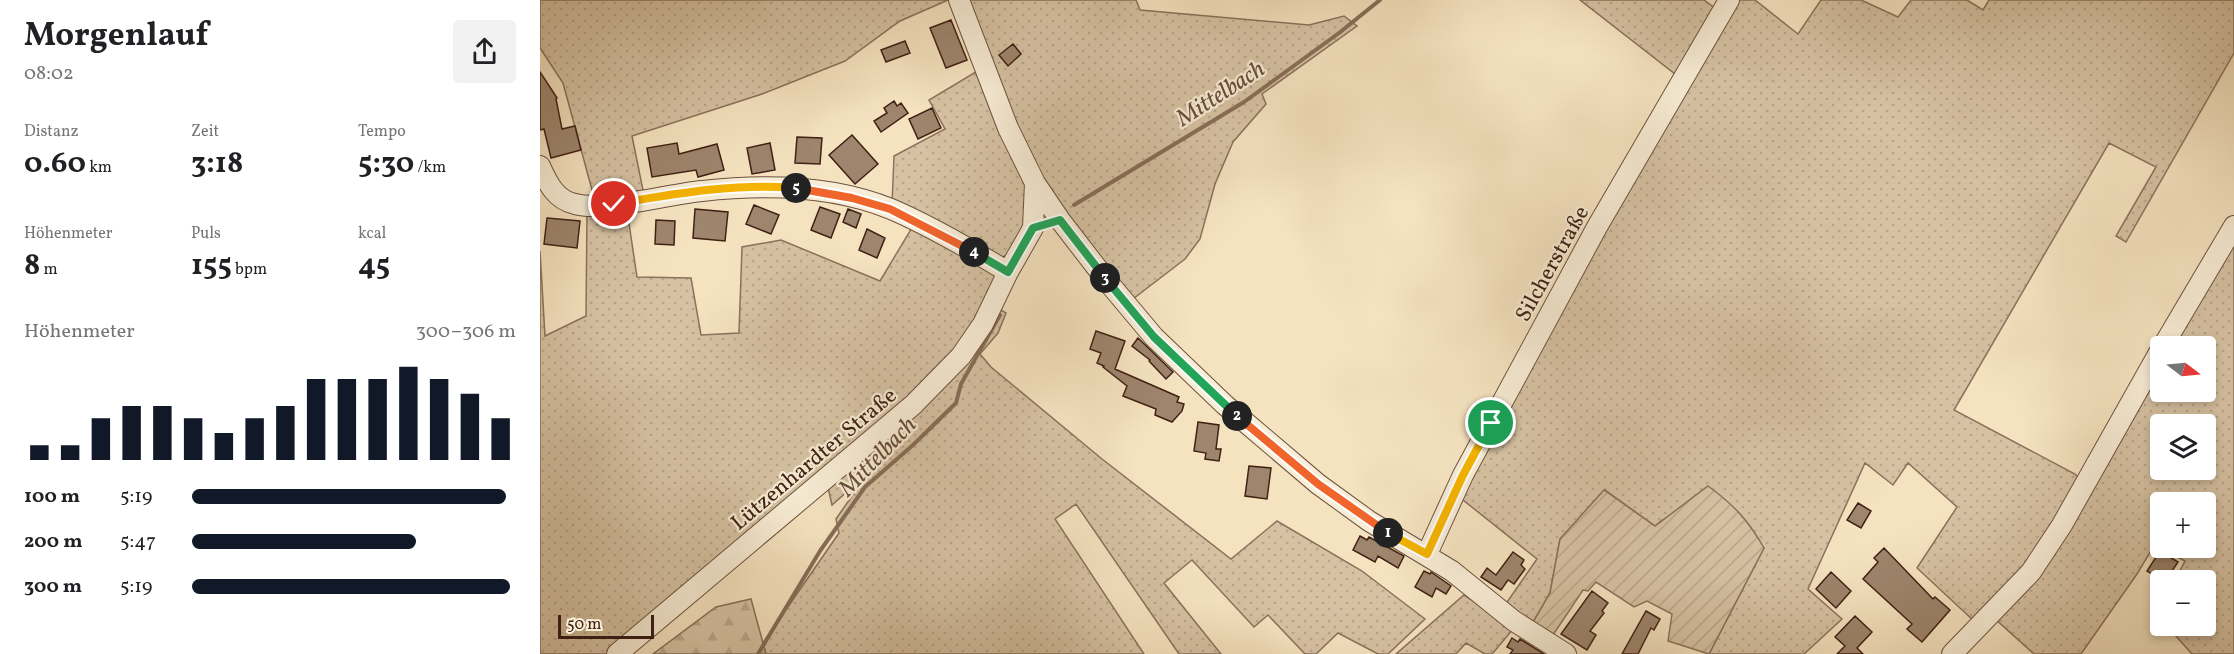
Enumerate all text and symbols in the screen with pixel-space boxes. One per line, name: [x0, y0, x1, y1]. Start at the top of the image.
text: Morgenlauf: [24, 14, 209, 60]
button: share: [453, 20, 516, 83]
water label: Mittelbach: [1169, 53, 1272, 137]
text: 08:02: [24, 60, 74, 88]
text: Distanz: [24, 121, 79, 143]
text: Zeit: [191, 121, 219, 143]
text: Tempo: [358, 121, 406, 143]
text: 0.60: [24, 143, 86, 185]
text: 3:18: [191, 143, 243, 185]
text: 5:30: [358, 143, 414, 185]
text: km: [86, 157, 112, 179]
text: /km: [414, 157, 446, 179]
pin: 5: [781, 173, 811, 203]
text: 5: [792, 177, 800, 199]
pin: [588, 178, 639, 229]
icon: check: [597, 187, 630, 220]
street label: Silcherstraße: [1509, 201, 1598, 328]
text: Höhenmeter: [24, 223, 113, 245]
text: Puls: [191, 223, 221, 245]
text: kcal: [358, 223, 386, 245]
pin: 4: [959, 237, 989, 267]
text: 4: [969, 241, 979, 263]
text: 8: [24, 245, 40, 287]
text: 155: [191, 245, 232, 287]
text: 45: [358, 245, 390, 287]
text: m: [40, 259, 58, 281]
text: bpm: [232, 259, 267, 281]
pin: 3: [1090, 263, 1120, 293]
text: 3: [1101, 267, 1109, 289]
text: Höhenmeter: [24, 318, 135, 346]
text: 300–306 m: [416, 318, 516, 346]
north arrow: [2150, 336, 2216, 402]
map controls: [2150, 336, 2216, 636]
street label: Lützenhardter Straße: [725, 381, 904, 539]
pin: [1465, 397, 1516, 448]
pin: 2: [1222, 401, 1252, 431]
text: 2: [1233, 405, 1241, 427]
icon: arrive: [1474, 406, 1507, 439]
water label: Mittelbach: [831, 410, 925, 506]
button: layers: [2150, 414, 2216, 480]
text: 100 m: [24, 483, 80, 511]
text: 5:19: [120, 483, 152, 511]
button: +: [2150, 492, 2216, 558]
pin: 1: [1373, 518, 1403, 548]
text: 1: [1385, 522, 1391, 544]
text: 200 m: [24, 528, 82, 556]
text: 5:47: [120, 528, 156, 556]
button: −: [2150, 570, 2216, 636]
text: 300 m: [24, 573, 82, 601]
text: 5:19: [120, 573, 152, 601]
scale bar: [558, 612, 654, 640]
text: 50 m: [567, 614, 601, 636]

